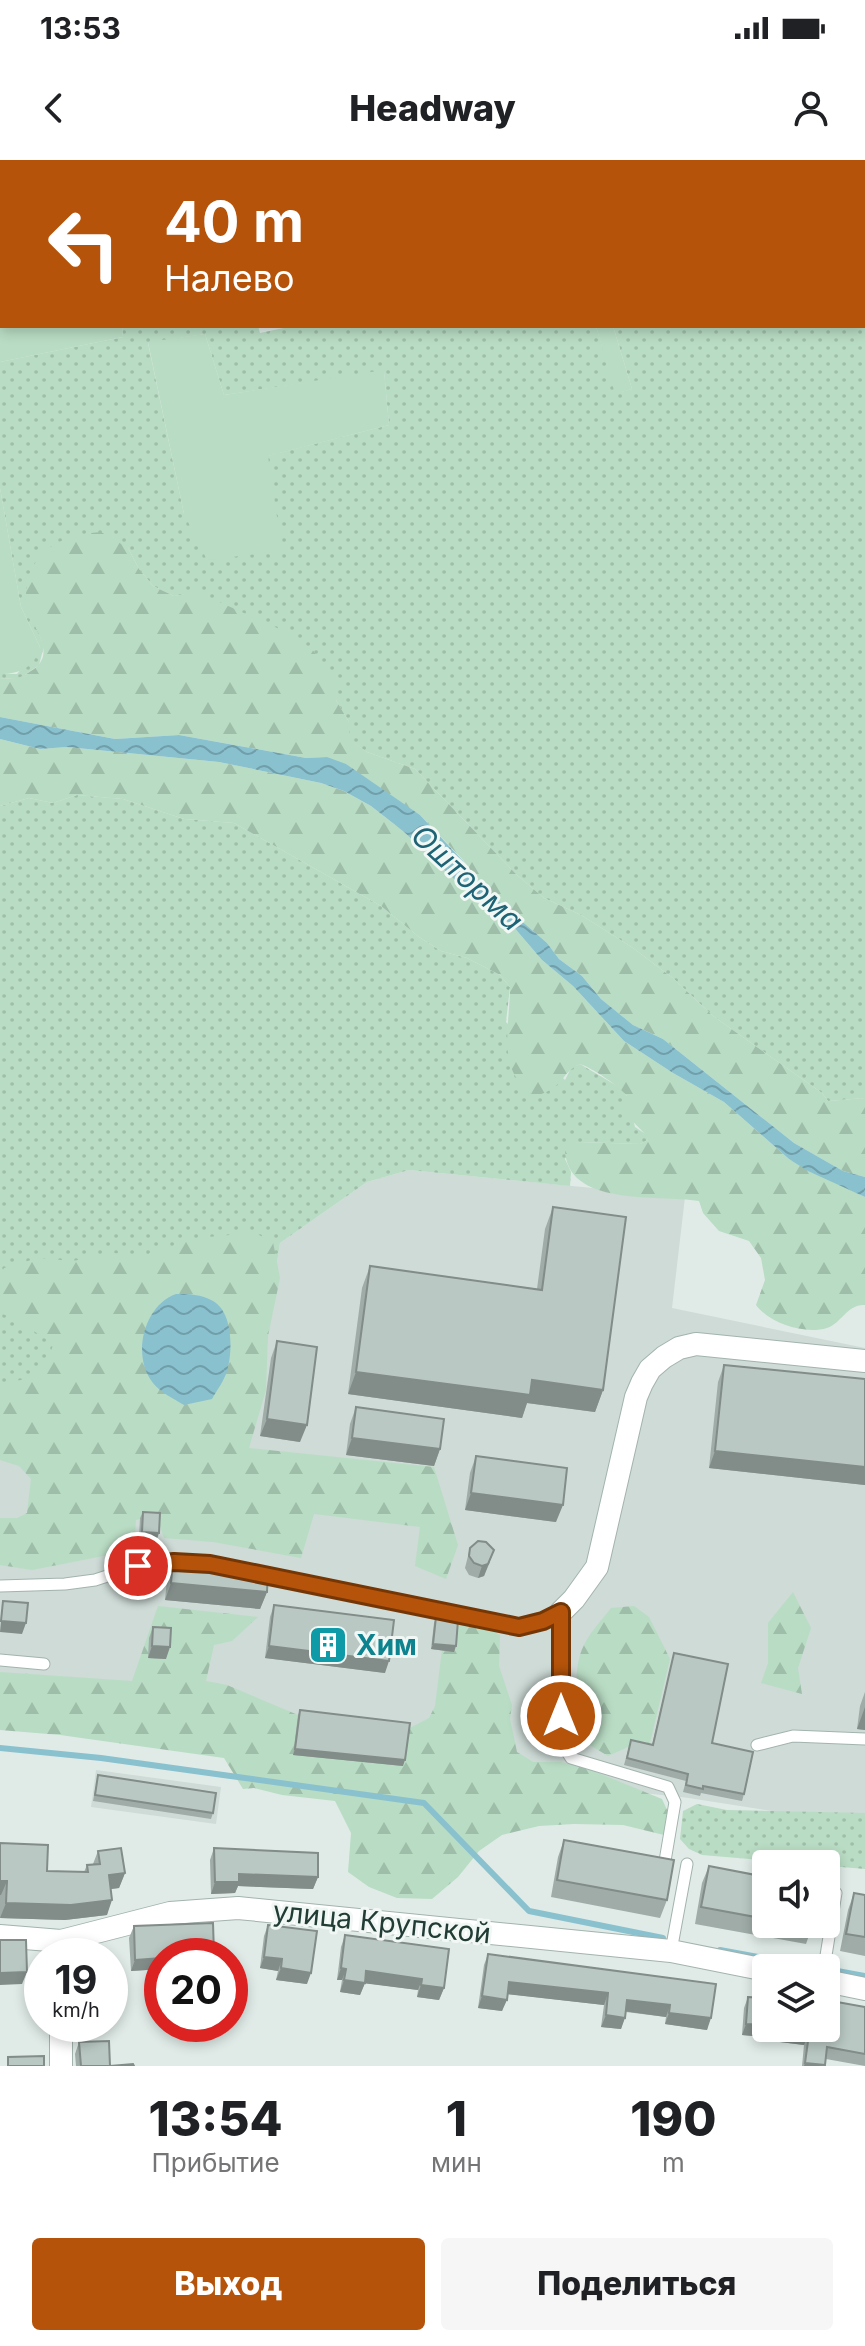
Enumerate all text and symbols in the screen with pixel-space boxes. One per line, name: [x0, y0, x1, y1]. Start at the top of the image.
text: 13:53: [40, 10, 121, 46]
icon: back: [32, 86, 76, 130]
text: Headway: [349, 86, 516, 130]
icon: person: [789, 86, 833, 130]
text: 40 m: [164, 188, 304, 256]
icon: left: [32, 192, 136, 296]
text: Налево: [164, 256, 295, 300]
water label: Ошторма: [405, 817, 531, 938]
pin: [104, 1532, 172, 1600]
icon: arrive: [116, 1544, 160, 1588]
building icon: Хим: [307, 1624, 349, 1666]
place label: Хим: [356, 1628, 417, 1662]
position arrow: [519, 1674, 603, 1758]
map controls: [752, 1850, 840, 2042]
button: sound: [752, 1850, 840, 1938]
street label: улица Крупской: [271, 1894, 493, 1950]
speed limit sign: 20: [144, 1938, 248, 2042]
button: layers: [752, 1954, 840, 2042]
text: 19: [54, 1955, 98, 2004]
text: km/h: [52, 1998, 100, 2022]
text: 13:54: [149, 2089, 282, 2148]
text: 1: [446, 2089, 467, 2148]
text: 190: [630, 2089, 716, 2148]
text: Прибытие: [151, 2147, 280, 2178]
text: мин: [431, 2147, 482, 2178]
text: m: [662, 2147, 685, 2178]
button: Выход: [32, 2238, 425, 2330]
button: Поделиться: [441, 2238, 833, 2330]

